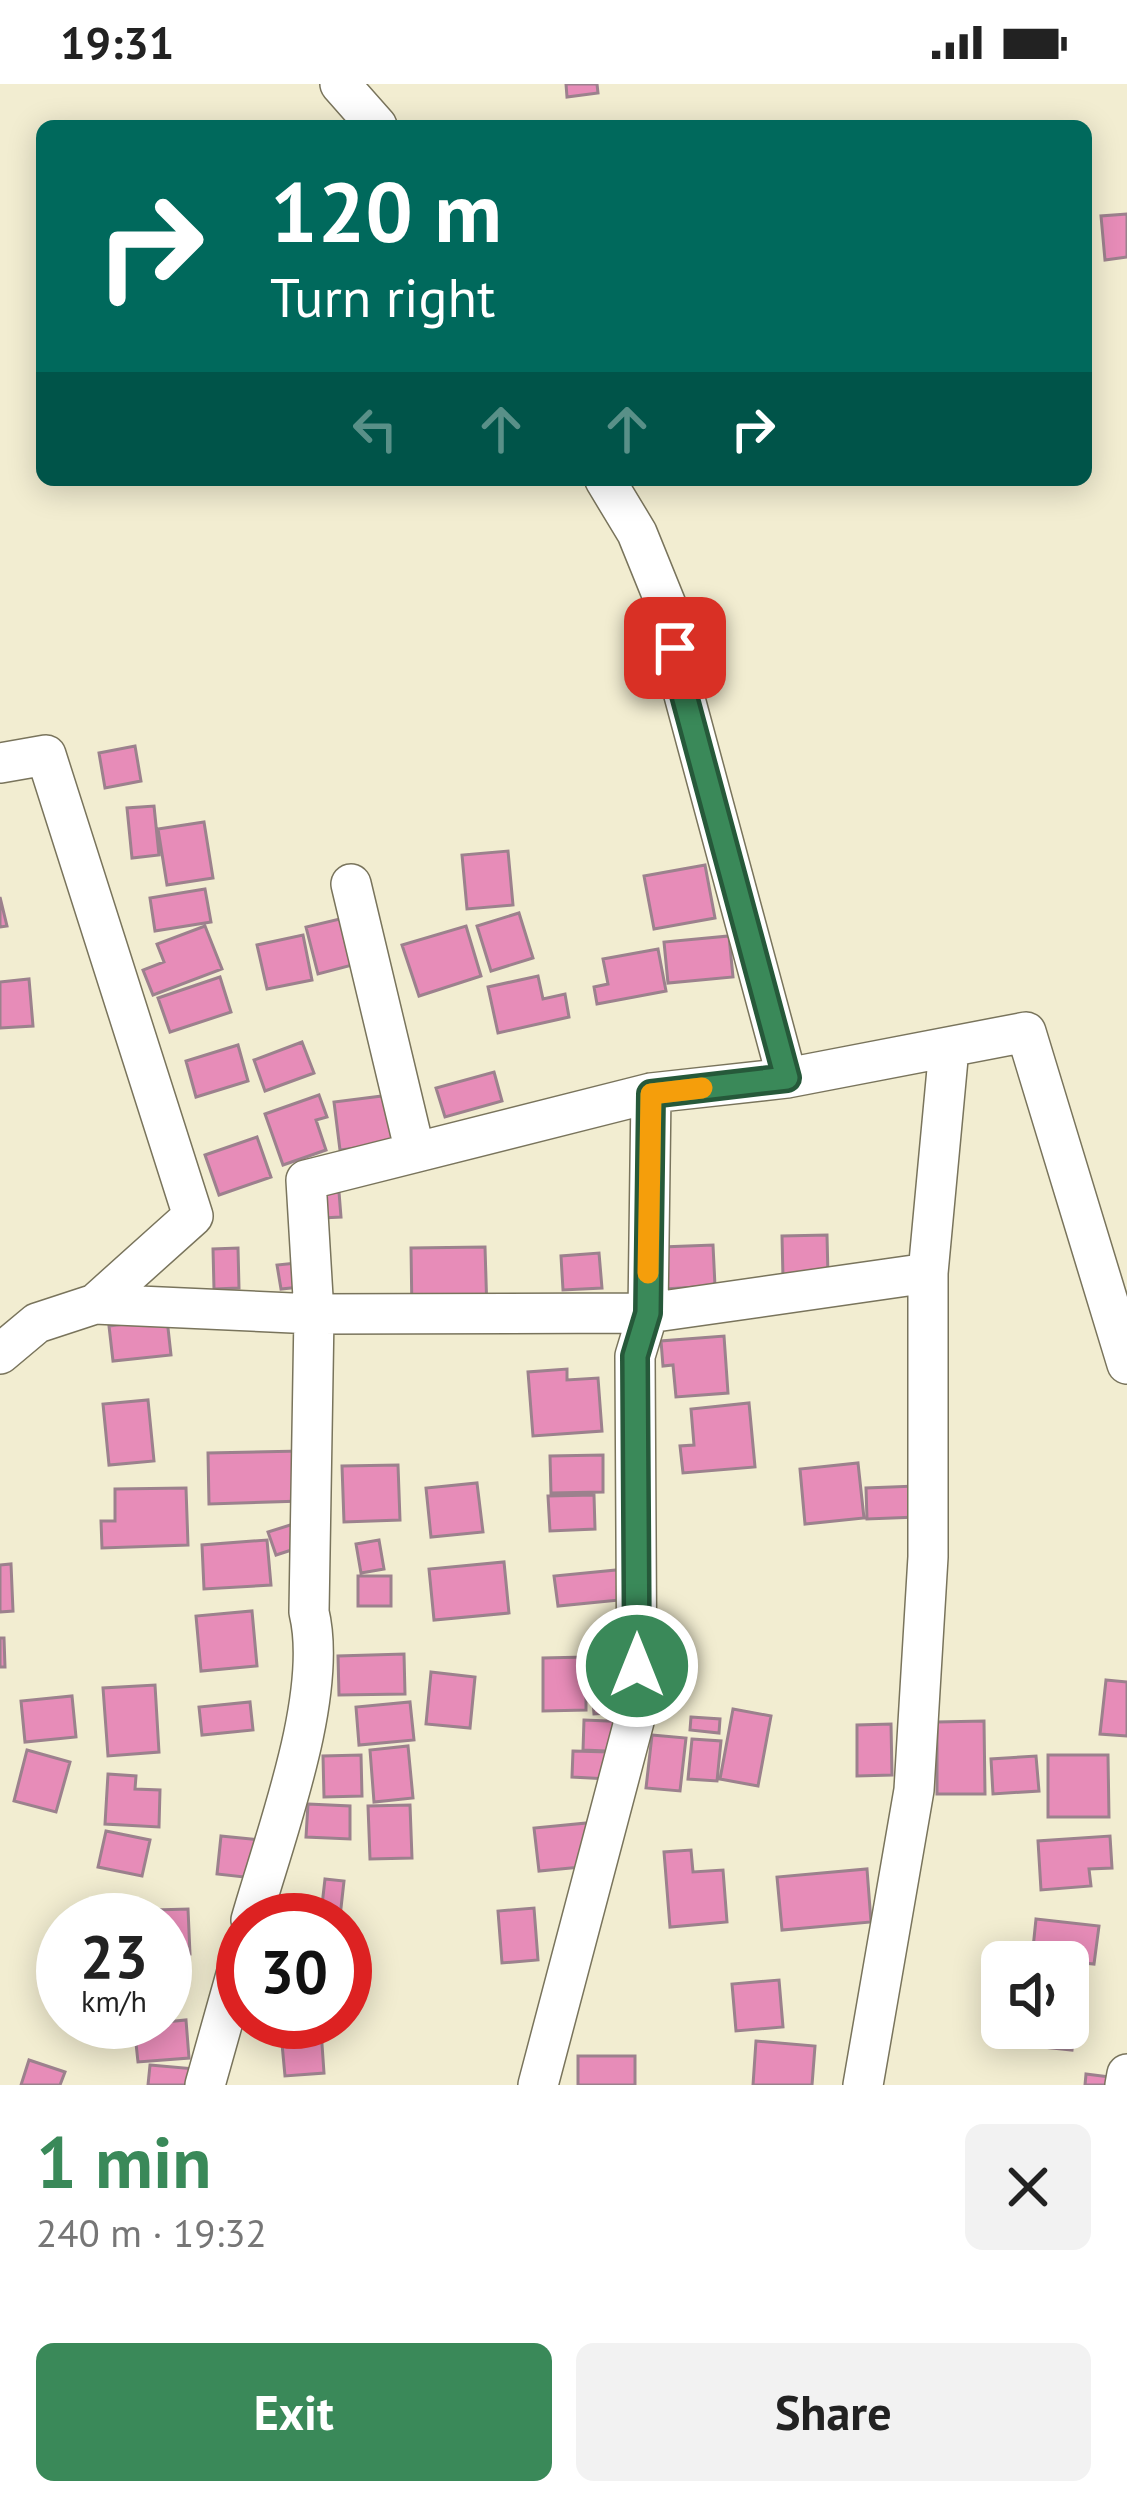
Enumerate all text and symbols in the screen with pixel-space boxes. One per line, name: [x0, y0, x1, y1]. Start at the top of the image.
text: 19:31: [60, 13, 174, 71]
text: 120 m: [270, 156, 502, 265]
icon: right: [72, 168, 228, 324]
text: Turn right: [270, 262, 495, 332]
icon: left: [342, 396, 408, 462]
icon: ahead: [468, 396, 534, 462]
icon: ahead: [594, 396, 660, 462]
icon: right: [720, 396, 786, 462]
pin: [624, 597, 726, 699]
icon: arrive: [642, 615, 708, 681]
position arrow: [574, 1603, 700, 1729]
speed limit sign: 30: [216, 1893, 372, 2049]
text: 23: [80, 1917, 148, 1995]
map controls: [981, 1941, 1089, 2049]
button: sound: [981, 1941, 1089, 2049]
text: km/h: [81, 1981, 147, 2020]
text: 1 min: [36, 2115, 212, 2208]
button: close: [965, 2124, 1091, 2250]
text: 240 m · 19:32: [36, 2207, 267, 2258]
button: Exit: [36, 2343, 552, 2481]
button: Share: [576, 2343, 1091, 2481]

